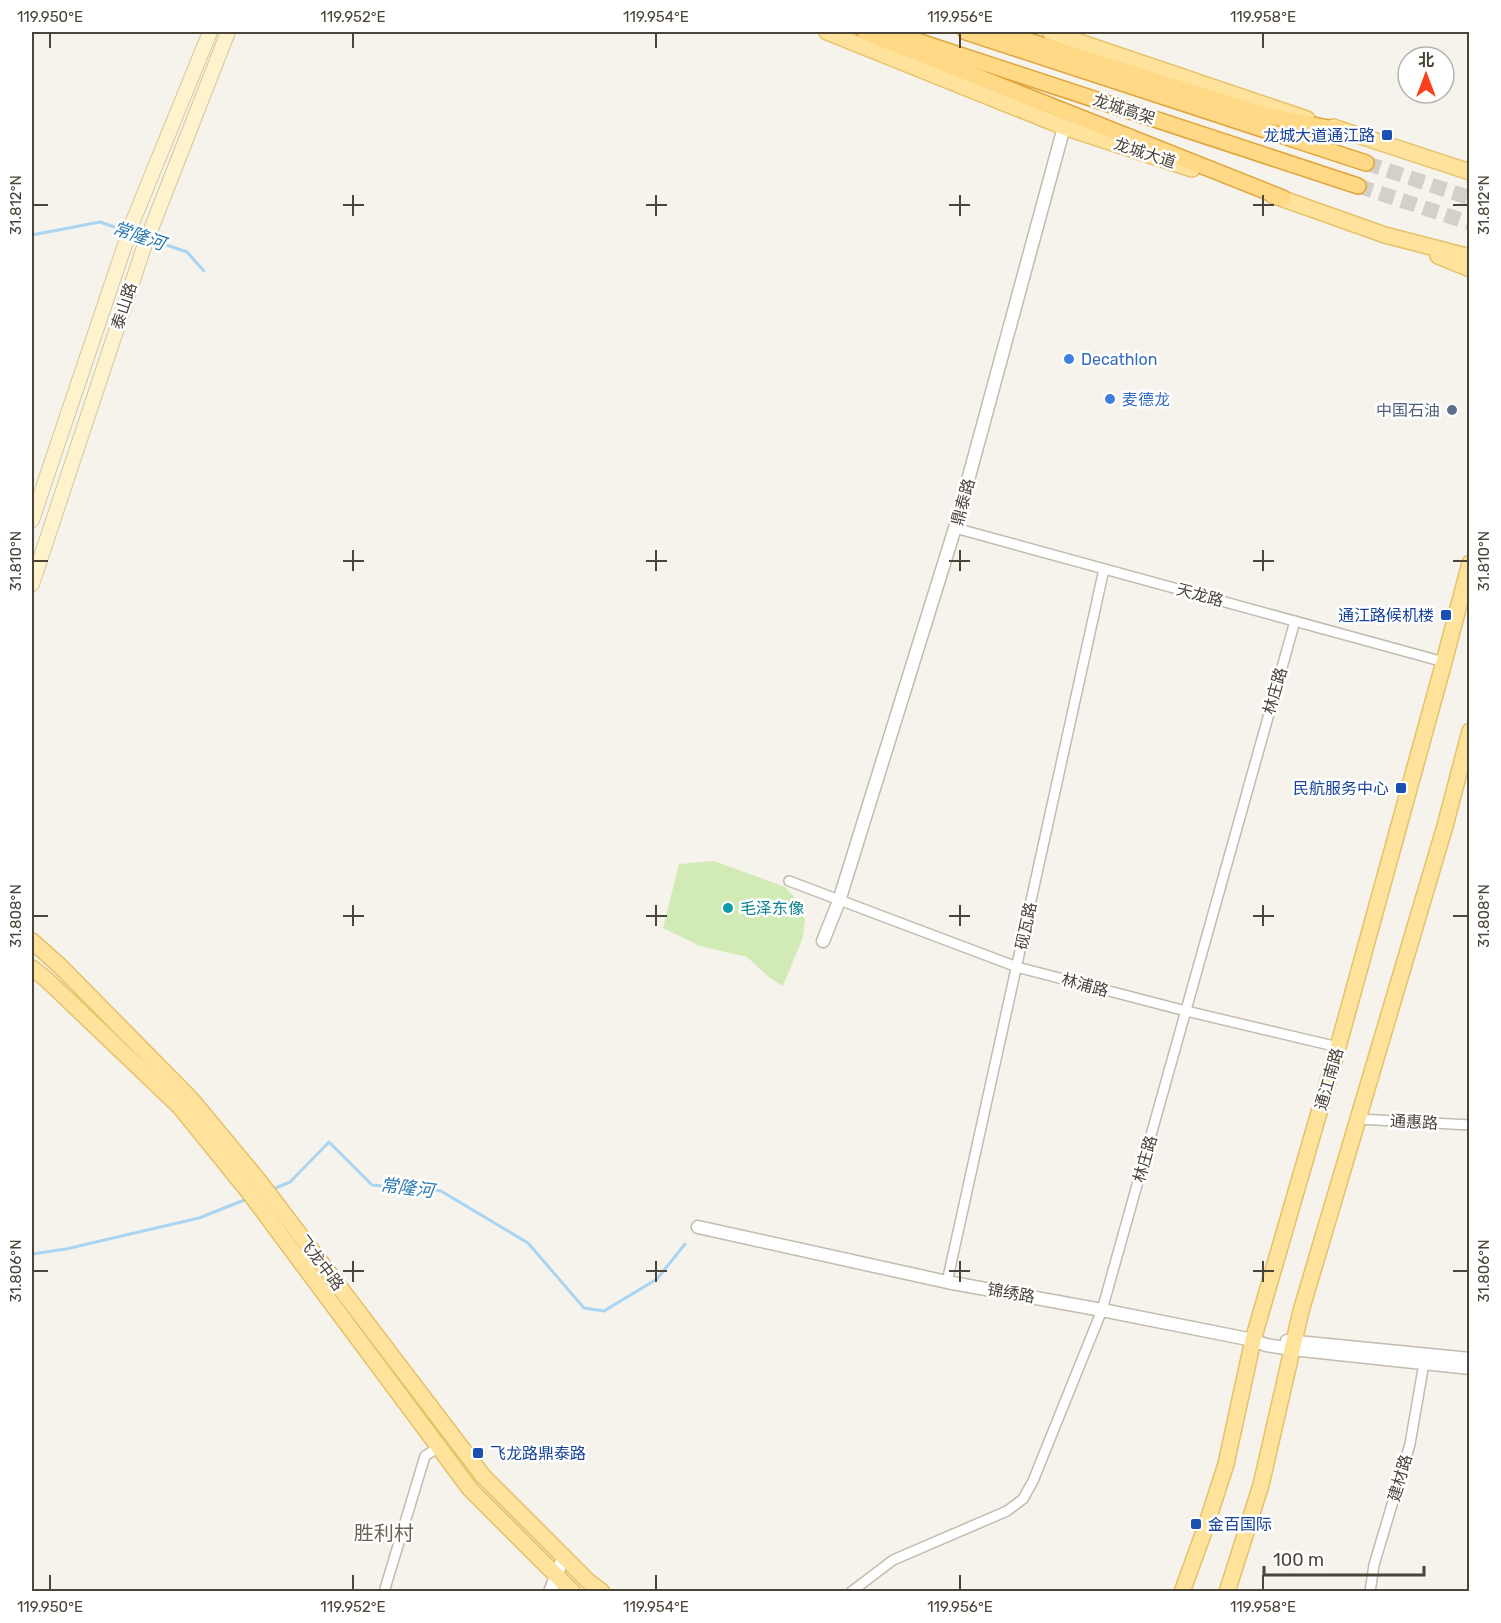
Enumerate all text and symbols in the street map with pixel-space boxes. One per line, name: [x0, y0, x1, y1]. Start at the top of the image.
text: 119.950°E: [17, 8, 83, 26]
text: 119.952°E: [320, 8, 386, 26]
text: 119.954°E: [623, 8, 689, 26]
text: 119.956°E: [927, 8, 993, 26]
text: 119.958°E: [1230, 8, 1296, 26]
north arrow: [1396, 45, 1456, 105]
text: 北: [1418, 51, 1434, 70]
street label: 龙城高架: [1091, 90, 1157, 128]
place label: 龙城大道通江路: [1263, 126, 1375, 145]
marker: 龙城大道通江路: [1380, 128, 1394, 142]
street label: 龙城大道: [1112, 134, 1178, 172]
text: 31.812°N: [7, 175, 25, 235]
text: 31.812°N: [1475, 175, 1493, 235]
water label: 常隆河: [110, 217, 171, 256]
street label: 泰山路: [108, 280, 140, 332]
place label: Decathlon: [1081, 350, 1157, 369]
marker: Decathlon: [1062, 352, 1076, 366]
place label: 麦德龙: [1122, 390, 1170, 409]
marker: 麦德龙: [1103, 392, 1117, 406]
place label: 中国石油: [1376, 401, 1440, 420]
marker: 中国石油: [1445, 403, 1459, 417]
street label: 鼎泰路: [948, 476, 978, 528]
text: 31.810°N: [7, 531, 25, 591]
text: 31.810°N: [1475, 531, 1493, 591]
street label: 天龙路: [1174, 580, 1226, 610]
place label: 通江路候机楼: [1338, 606, 1434, 625]
marker: 通江路候机楼: [1439, 608, 1453, 622]
street label: 林庄路: [1259, 665, 1291, 717]
place label: 民航服务中心: [1293, 779, 1389, 798]
marker: 民航服务中心: [1394, 781, 1408, 795]
text: 31.808°N: [7, 884, 25, 948]
text: 31.808°N: [1475, 884, 1493, 948]
place label: 毛泽东像: [740, 899, 804, 918]
marker: 毛泽东像: [721, 901, 735, 915]
street label: 砚瓦路: [1012, 901, 1040, 951]
street label: 林浦路: [1059, 970, 1111, 1000]
street label: 通江南路: [1311, 1046, 1347, 1112]
street label: 通惠路: [1390, 1111, 1438, 1133]
street label: 林庄路: [1129, 1133, 1161, 1185]
water label: 常隆河: [379, 1174, 438, 1203]
street label: 飞龙中路: [294, 1232, 348, 1294]
text: 31.806°N: [7, 1239, 25, 1303]
text: 31.806°N: [1475, 1239, 1493, 1303]
street label: 锦绣路: [986, 1279, 1036, 1307]
place label: 飞龙路鼎泰路: [490, 1444, 586, 1463]
marker: 飞龙路鼎泰路: [471, 1446, 485, 1460]
street label: 建材路: [1384, 1452, 1416, 1504]
place label: 金百国际: [1208, 1515, 1272, 1534]
marker: 金百国际: [1189, 1517, 1203, 1531]
district label: 胜利村: [354, 1521, 414, 1545]
scale bar: [1264, 1539, 1424, 1577]
text: 100 m: [1273, 1549, 1324, 1571]
text: 119.950°E: [17, 1598, 83, 1616]
text: 119.952°E: [320, 1598, 386, 1616]
text: 119.954°E: [623, 1598, 689, 1616]
text: 119.956°E: [927, 1598, 993, 1616]
text: 119.958°E: [1230, 1598, 1296, 1616]

